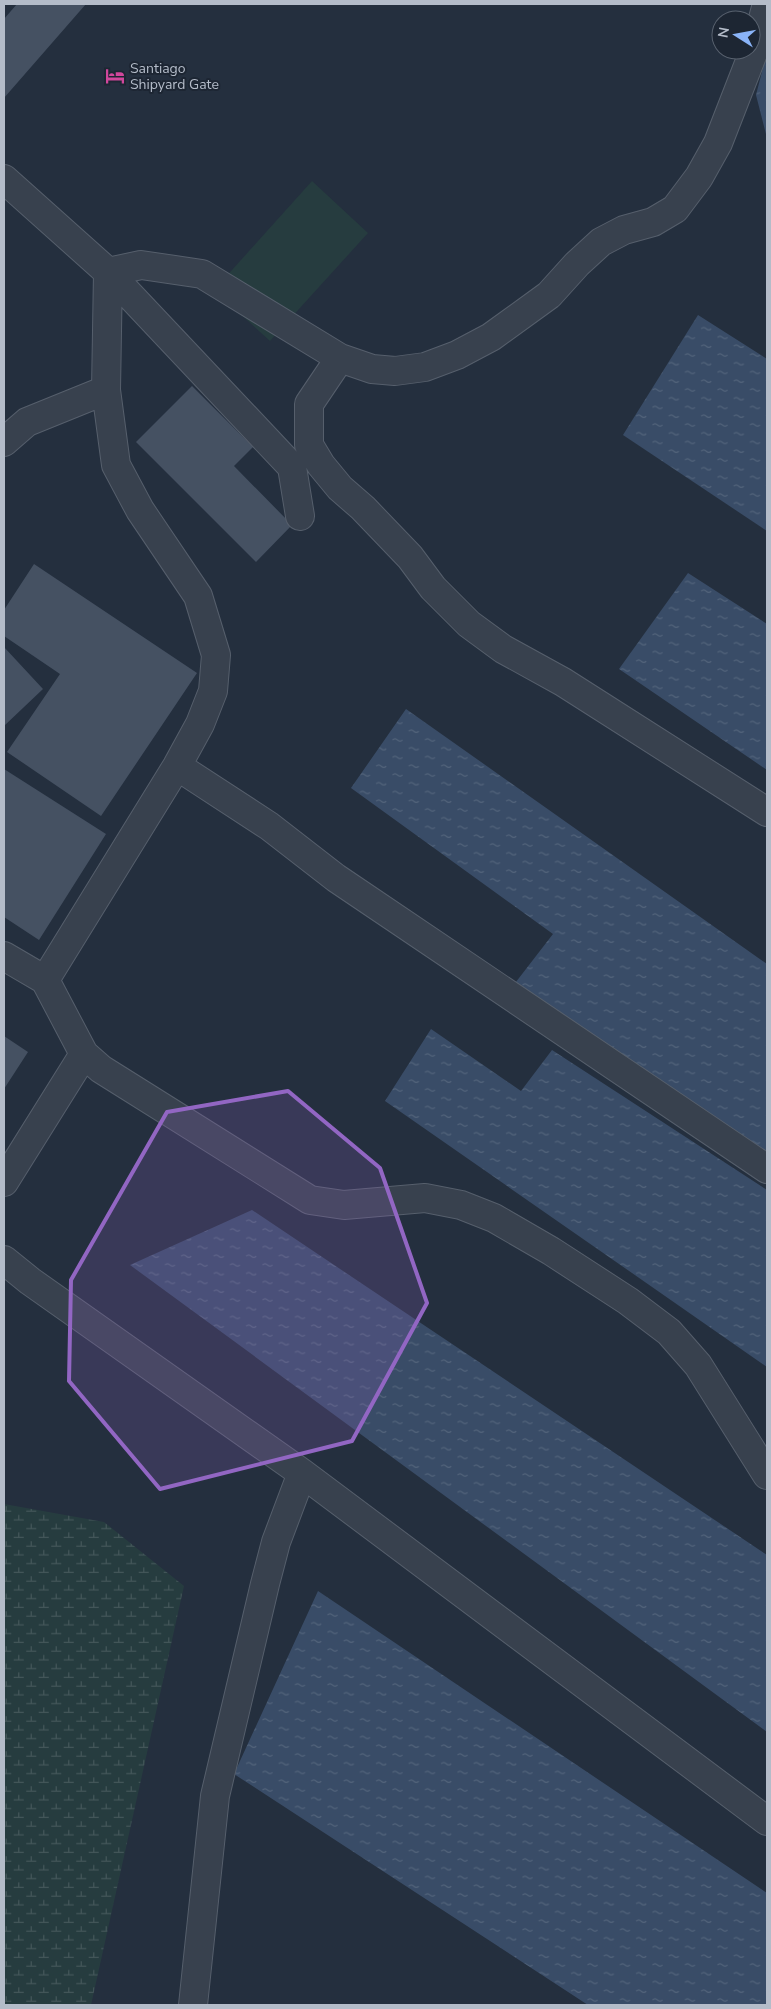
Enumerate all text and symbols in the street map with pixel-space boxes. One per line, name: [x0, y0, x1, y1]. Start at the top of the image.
north arrow: [711, 10, 761, 60]
text: N: [713, 26, 734, 40]
place label: Santiago Shipyard Gate: [130, 59, 219, 94]
hotel icon: Santiago Shipyard Gate: [104, 65, 126, 87]

